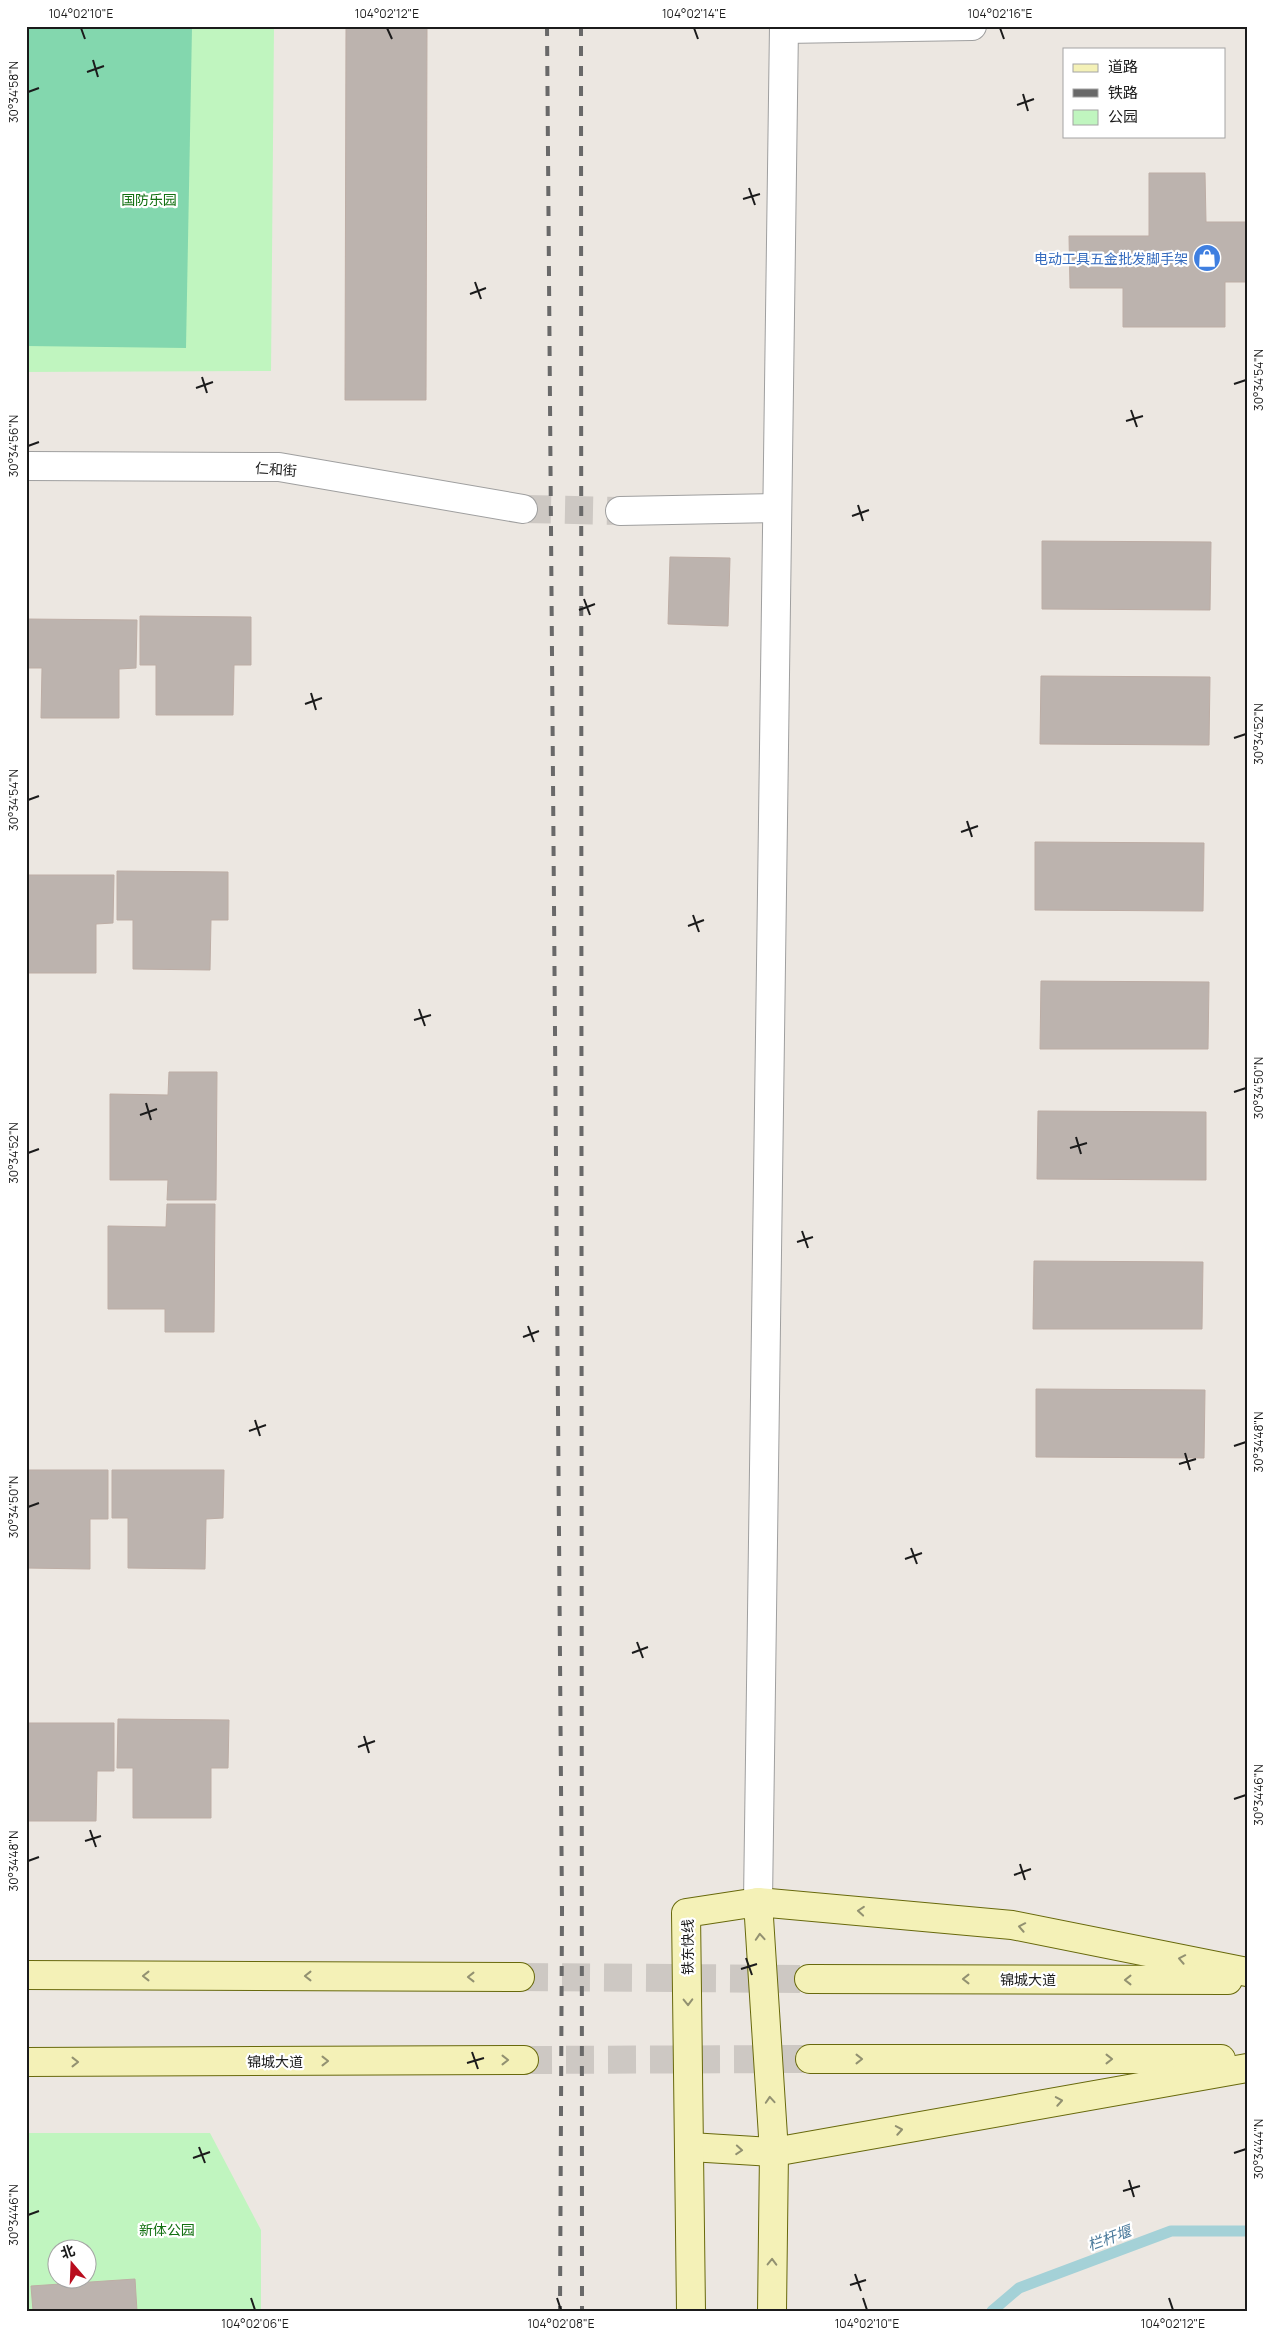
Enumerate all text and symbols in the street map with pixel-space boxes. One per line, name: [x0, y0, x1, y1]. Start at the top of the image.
text: 104°02'10"E: [49, 5, 114, 22]
text: 104°02'12"E: [355, 5, 419, 22]
text: 104°02'14"E: [662, 5, 726, 22]
text: 104°02'16"E: [968, 5, 1033, 22]
legend: [1063, 48, 1226, 138]
text: 道路: [1108, 56, 1138, 77]
text: 30°34'58"N: [5, 61, 22, 123]
text: 铁路: [1108, 82, 1138, 103]
text: 公园: [1108, 106, 1138, 127]
park label: 国防乐园: [121, 190, 177, 209]
shop icon: 电动工具五金批发脚手架: [1192, 243, 1222, 273]
place label: 电动工具五金批发脚手架: [1034, 249, 1188, 268]
text: 30°34'54"N: [1250, 349, 1267, 411]
text: 30°34'56"N: [5, 415, 22, 477]
street label: 仁和街: [254, 458, 298, 480]
text: 30°34'52"N: [1250, 703, 1267, 765]
text: 30°34'54"N: [5, 769, 22, 831]
text: 30°34'50"N: [1250, 1057, 1267, 1119]
text: 30°34'52"N: [5, 1122, 22, 1184]
text: 30°34'48"N: [1250, 1412, 1267, 1472]
text: 30°34'50"N: [5, 1476, 22, 1538]
text: 30°34'46"N: [1250, 1764, 1267, 1826]
text: 30°34'48"N: [5, 1831, 22, 1891]
one-way arrow: [856, 1906, 864, 1917]
street label: 铁东快线: [678, 1919, 697, 1975]
one-way arrow: [1018, 1922, 1027, 1932]
one-way arrow: [755, 1933, 766, 1941]
one-way arrow: [1177, 1954, 1186, 1964]
street label: 锦城大道: [1000, 1970, 1056, 1989]
one-way arrow: [142, 1971, 150, 1981]
one-way arrow: [304, 1971, 312, 1982]
one-way arrow: [467, 1972, 474, 1982]
one-way arrow: [961, 1974, 969, 1984]
one-way arrow: [1124, 1975, 1132, 1985]
one-way arrow: [682, 1999, 693, 2007]
street label: 锦城大道: [247, 2052, 303, 2071]
one-way arrow: [856, 2054, 863, 2064]
one-way arrow: [1106, 2054, 1113, 2064]
one-way arrow: [502, 2055, 509, 2065]
one-way arrow: [322, 2056, 329, 2066]
one-way arrow: [72, 2057, 79, 2067]
one-way arrow: [765, 2095, 776, 2103]
one-way arrow: [1055, 2097, 1064, 2107]
text: 30°34'44"N: [1250, 2119, 1267, 2179]
one-way arrow: [895, 2125, 904, 2135]
one-way arrow: [735, 2144, 743, 2155]
text: 30°34'46"N: [5, 2184, 22, 2246]
water label: 栏杆堰: [1084, 2219, 1137, 2256]
park label: 新体公园: [139, 2220, 195, 2239]
north arrow: [48, 2240, 98, 2290]
text: 北: [58, 2240, 77, 2262]
one-way arrow: [767, 2258, 777, 2266]
text: 104°02'06"E: [221, 2315, 289, 2332]
text: 104°02'08"E: [527, 2315, 595, 2332]
text: 104°02'10"E: [835, 2315, 900, 2332]
text: 104°02'12"E: [1141, 2315, 1205, 2332]

